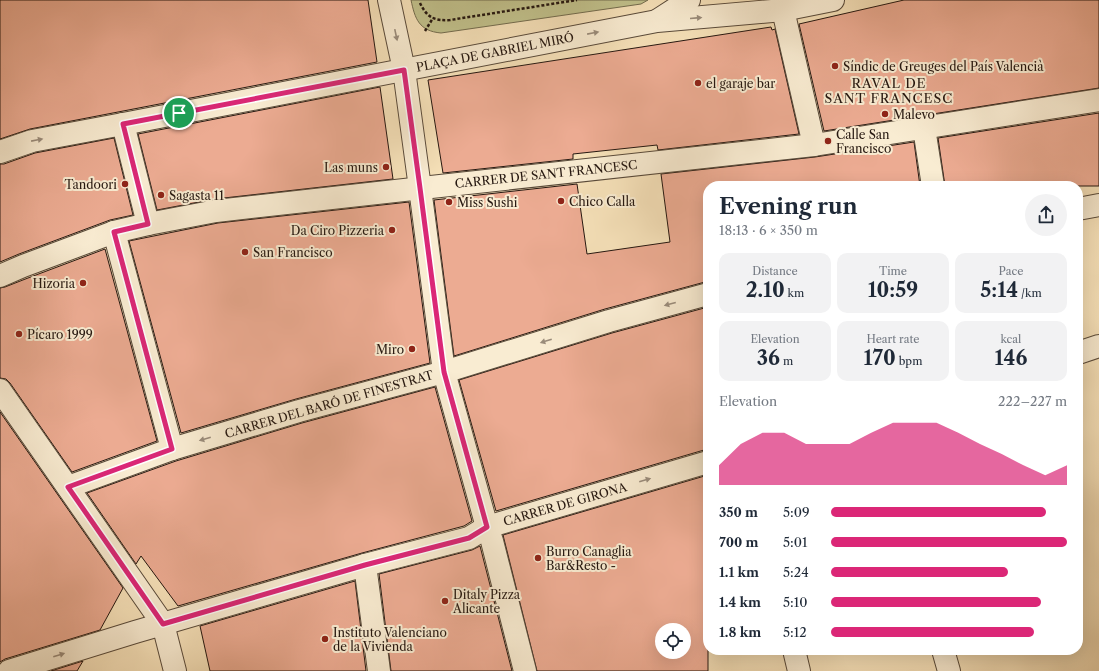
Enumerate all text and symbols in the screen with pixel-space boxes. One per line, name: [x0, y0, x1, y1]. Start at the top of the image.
one-way arrow: [690, 14, 702, 21]
street label: PLAÇA DE GABRIEL MIRÓ: [415, 28, 575, 75]
one-way arrow: [394, 29, 400, 41]
one-way arrow: [587, 30, 599, 36]
place label: Síndic de Greuges del País Valencià: [843, 59, 1044, 74]
marker: Síndic de Greuges del País Valencià: [830, 61, 840, 71]
district label: RAVAL DE SANT FRANCESC: [825, 75, 953, 106]
place label: el garaje bar: [706, 76, 775, 91]
marker: el garaje bar: [693, 78, 703, 88]
pin: [162, 96, 196, 130]
icon: arrive: [168, 102, 190, 124]
place label: Malevo: [893, 107, 935, 122]
marker: Malevo: [880, 109, 890, 119]
place label: Calle San Francisco: [836, 127, 891, 156]
marker: Calle San Francisco: [823, 136, 833, 146]
one-way arrow: [31, 137, 43, 143]
street label: CARRER DE SANT FRANCESC: [454, 157, 638, 191]
place label: Las muns: [324, 160, 378, 175]
marker: Las muns: [381, 162, 391, 172]
place label: Tandoori: [65, 177, 117, 192]
marker: Tandoori: [120, 179, 130, 189]
place label: Sagasta 11: [169, 188, 224, 203]
marker: Sagasta 11: [156, 190, 166, 200]
text: Evening run: [719, 193, 858, 220]
place label: Chico Calla: [569, 194, 636, 209]
button: share: [1025, 194, 1067, 236]
place label: Miss Sushi: [457, 195, 518, 210]
marker: Chico Calla: [556, 196, 566, 206]
marker: Miss Sushi: [444, 197, 454, 207]
text: 18:13 · 6 × 350 m: [719, 222, 818, 238]
place label: Da Ciro Pizzeria: [291, 223, 385, 238]
marker: Da Ciro Pizzeria: [387, 225, 397, 235]
place label: San Francisco: [253, 245, 333, 260]
marker: San Francisco: [240, 247, 250, 257]
text: Distance: [752, 264, 798, 278]
text: Time: [879, 264, 907, 278]
text: Pace: [999, 264, 1023, 278]
place label: Hizoria: [32, 276, 76, 291]
marker: Hizoria: [78, 278, 88, 288]
text: 2.10: [746, 278, 785, 302]
text: 10:59: [868, 278, 918, 302]
text: 5:14: [980, 278, 1018, 302]
text: km: [785, 286, 804, 300]
text: /km: [1018, 286, 1042, 300]
one-way arrow: [664, 302, 677, 308]
place label: Pícaro 1999: [27, 327, 93, 342]
marker: Pícaro 1999: [14, 329, 24, 339]
text: Elevation: [750, 332, 800, 346]
text: Heart rate: [866, 332, 920, 346]
text: kcal: [1001, 332, 1021, 346]
one-way arrow: [539, 338, 551, 344]
place label: Miro: [376, 342, 404, 357]
marker: Miro: [407, 344, 417, 354]
text: 36: [757, 346, 780, 370]
text: 170: [864, 346, 896, 370]
text: 146: [995, 346, 1027, 370]
text: m: [780, 354, 793, 368]
text: bpm: [896, 354, 922, 368]
street label: CARRER DEL BARÓ DE FINESTRAT: [223, 366, 435, 441]
text: Elevation: [719, 393, 777, 409]
text: 222–227 m: [998, 393, 1067, 409]
one-way arrow: [199, 436, 211, 442]
one-way arrow: [639, 477, 651, 483]
street label: CARRER DE GIRONA: [501, 479, 630, 529]
text: 350 m: [719, 504, 758, 520]
text: 5:09: [783, 504, 810, 520]
text: 700 m: [719, 534, 759, 550]
text: 5:01: [783, 534, 807, 550]
place label: Burro Canaglia Bar&Resto -: [546, 544, 632, 573]
marker: Burro Canaglia Bar&Resto -: [533, 553, 543, 563]
text: 1.1 km: [719, 564, 759, 580]
text: 5:24: [783, 564, 809, 580]
place label: Ditaly Pizza Alicante: [452, 587, 521, 616]
text: 1.4 km: [719, 594, 761, 610]
text: 5:10: [783, 594, 807, 610]
marker: Ditaly Pizza Alicante: [440, 596, 450, 606]
map controls: [655, 623, 691, 659]
button: locate: [655, 623, 691, 659]
text: 1.8 km: [719, 624, 761, 640]
text: 5:12: [783, 624, 807, 640]
place label: Instituto Valenciano de la Vivienda: [333, 625, 447, 654]
marker: Instituto Valenciano de la Vivienda: [320, 634, 330, 644]
one-way arrow: [54, 652, 66, 658]

